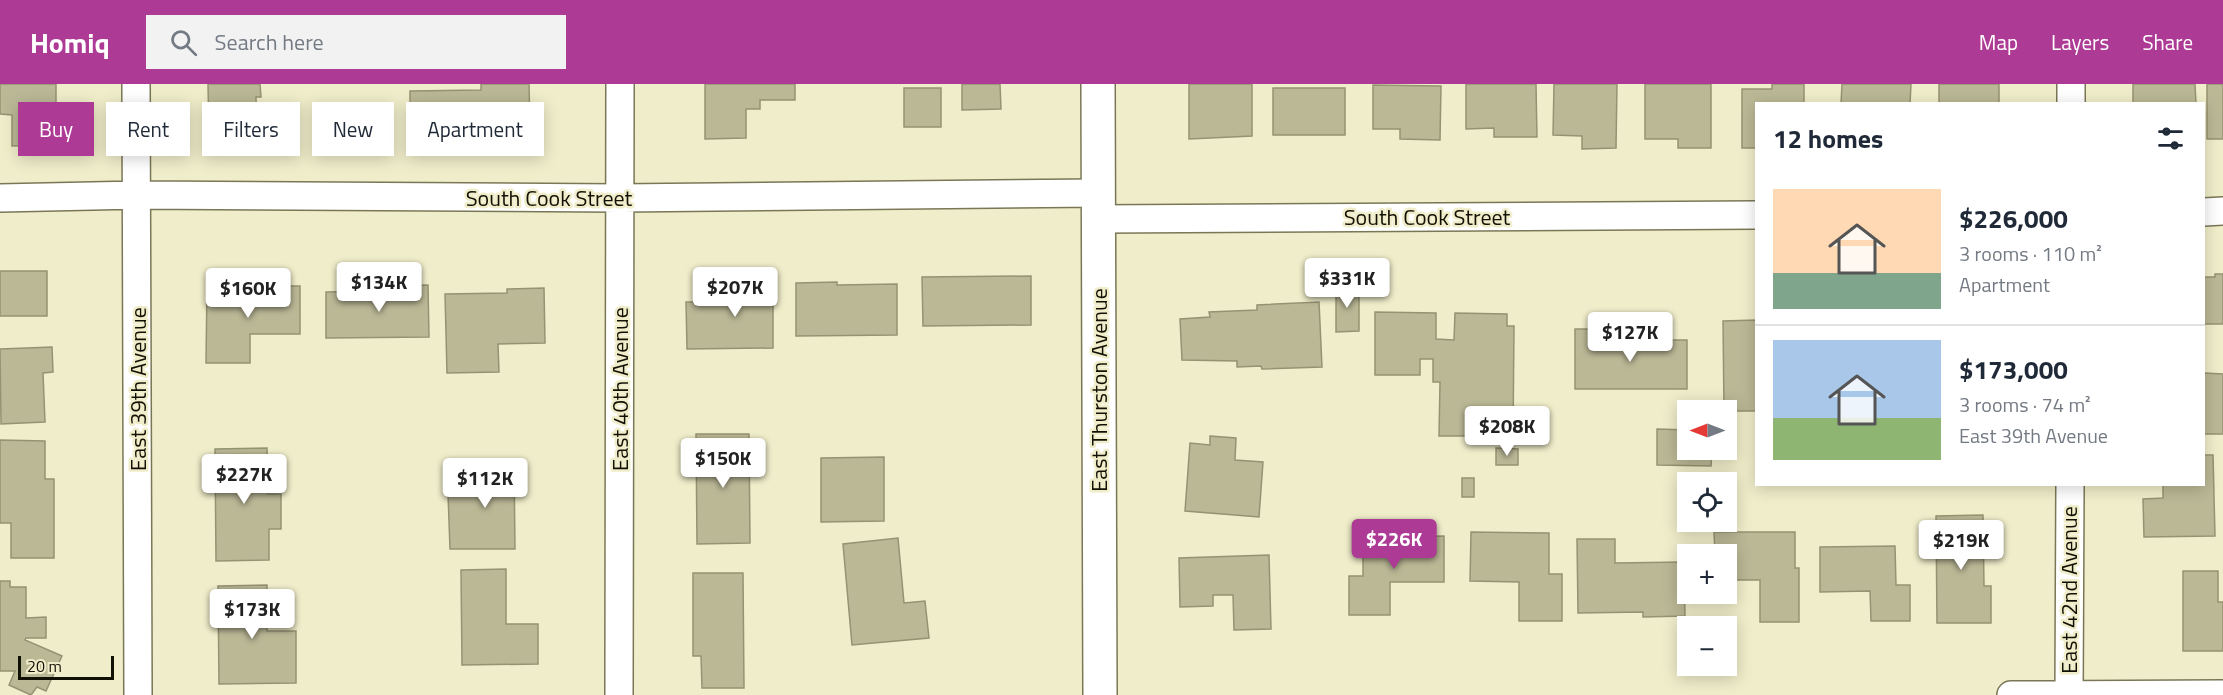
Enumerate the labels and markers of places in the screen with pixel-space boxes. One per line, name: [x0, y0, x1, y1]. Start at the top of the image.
pin: $331K: [1305, 258, 1389, 309]
pin: $134K: [337, 262, 421, 313]
pin: $207K: [693, 267, 777, 318]
pin: $160K: [206, 268, 290, 319]
pin: $127K: [1588, 312, 1672, 363]
pin: $208K: [1465, 406, 1549, 457]
pin: $150K: [681, 438, 765, 489]
pin: $227K: [202, 454, 286, 505]
pin: $112K: [443, 458, 527, 509]
pin: $226K: [1352, 519, 1436, 570]
pin: $219K: [1919, 520, 2003, 571]
pin: $173K: [210, 589, 294, 640]

